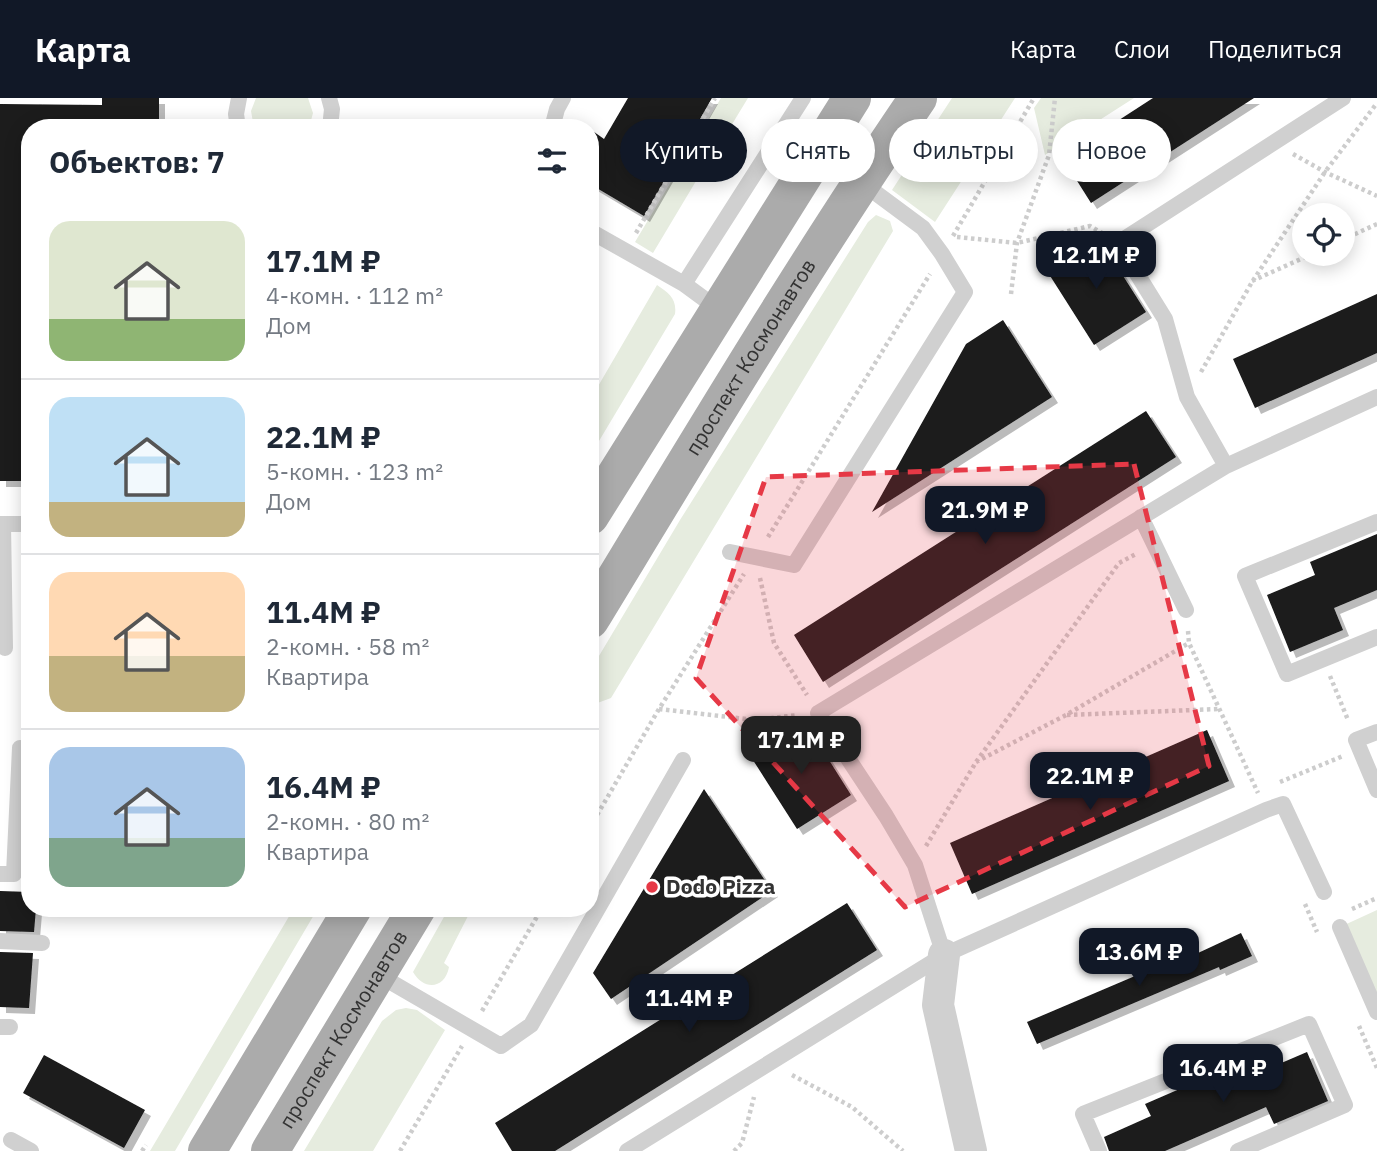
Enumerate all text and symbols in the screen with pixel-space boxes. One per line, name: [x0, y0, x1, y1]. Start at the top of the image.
text: Карта: [35, 28, 131, 71]
text: Карта: [1010, 33, 1076, 65]
text: Слои: [1114, 33, 1170, 65]
text: Поделиться: [1208, 33, 1342, 65]
chip: Купить: [620, 119, 747, 182]
chip: Снять: [761, 119, 875, 182]
chip: Фильтры: [889, 119, 1038, 182]
chip: Новое: [1052, 119, 1171, 182]
text: Объектов: 7: [49, 142, 225, 181]
icon: filters: [533, 142, 571, 180]
map controls: [1292, 203, 1355, 266]
button: locate: [1292, 203, 1355, 266]
pin: 12.1M ₽: [1031, 232, 1161, 291]
text: 12.1M ₽: [1052, 239, 1140, 269]
text: 17.1M ₽: [266, 241, 381, 280]
icon: home: [105, 249, 189, 333]
street label: проспект Космонавтов: [678, 253, 822, 460]
text: 4-комн. · 112 m²: [266, 280, 443, 310]
text: Дом: [266, 310, 311, 340]
text: 22.1M ₽: [266, 417, 381, 456]
icon: home: [105, 425, 189, 509]
text: 5-комн. · 123 m²: [266, 456, 443, 486]
text: Дом: [266, 486, 311, 516]
pin: 21.9M ₽: [920, 486, 1050, 546]
text: 21.9M ₽: [941, 494, 1029, 524]
text: 11.4M ₽: [266, 592, 381, 631]
icon: home: [105, 600, 189, 684]
text: 2-комн. · 58 m²: [266, 631, 429, 661]
text: Квартира: [266, 661, 369, 691]
pin: 17.1M ₽: [736, 716, 866, 776]
text: 17.1M ₽: [757, 724, 845, 754]
pin: 22.1M ₽: [1025, 752, 1155, 812]
text: 22.1M ₽: [1046, 760, 1134, 790]
text: 16.4M ₽: [266, 767, 381, 806]
icon: home: [105, 775, 189, 859]
text: 2-комн. · 80 m²: [266, 806, 429, 836]
text: Квартира: [266, 836, 369, 866]
place label: Dodo Pizza: [666, 872, 776, 900]
marker: Dodo Pizza: [644, 879, 660, 895]
street label: проспект Космонавтов: [272, 925, 413, 1133]
pin: 13.6M ₽: [1074, 928, 1204, 988]
text: 13.6M ₽: [1095, 936, 1183, 966]
pin: 11.4M ₽: [624, 974, 754, 1034]
text: 11.4M ₽: [645, 982, 733, 1012]
pin: 16.4M ₽: [1158, 1044, 1288, 1104]
text: 16.4M ₽: [1179, 1052, 1267, 1082]

